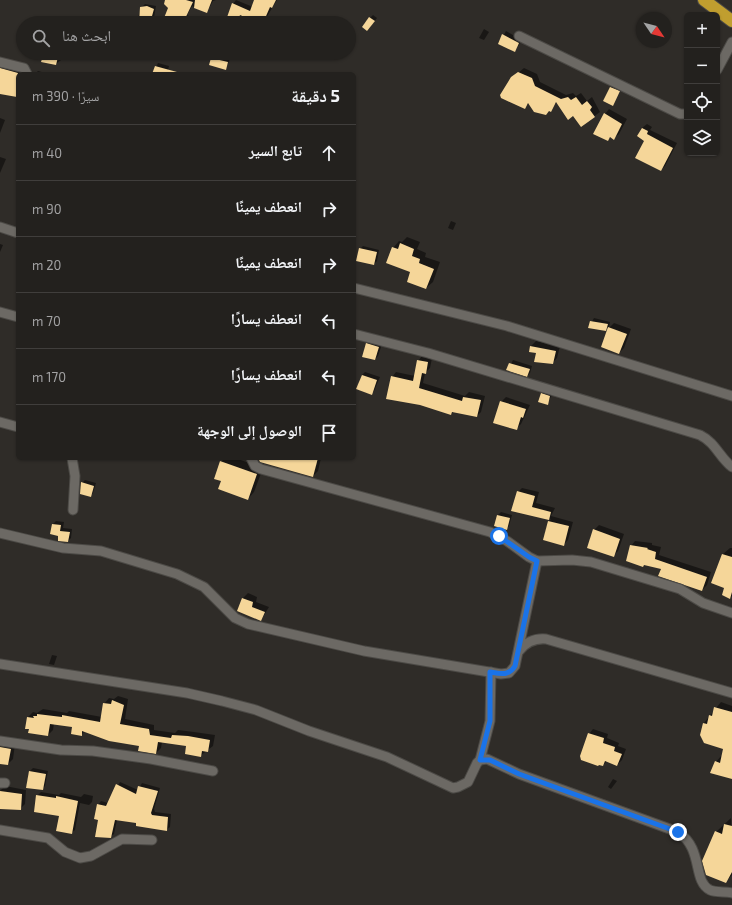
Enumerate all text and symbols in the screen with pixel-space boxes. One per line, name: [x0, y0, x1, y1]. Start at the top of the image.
north arrow: [636, 12, 672, 48]
map controls: [684, 12, 720, 156]
button: +: [684, 12, 720, 48]
search box: [16, 16, 356, 60]
text: ابحث هنا: [62, 26, 111, 44]
icon: search: [30, 27, 52, 49]
button: −: [684, 48, 720, 84]
button: locate: [684, 84, 720, 120]
text: 5 دقيقة: [291, 85, 340, 105]
text: سيرًا · 390 m: [32, 88, 99, 104]
button: layers: [684, 120, 720, 156]
text: تابع السير: [249, 141, 302, 159]
icon: ahead: [318, 142, 340, 164]
text: 40 m: [32, 145, 62, 161]
text: انعطف يمينًا: [235, 197, 302, 215]
icon: right: [318, 198, 340, 220]
text: 90 m: [32, 201, 62, 217]
text: انعطف يمينًا: [235, 253, 302, 271]
icon: right: [318, 254, 340, 276]
text: 20 m: [32, 257, 61, 273]
text: انعطف يسارًا: [231, 309, 302, 327]
icon: left: [318, 310, 340, 332]
text: 70 m: [32, 313, 61, 329]
text: انعطف يسارًا: [231, 365, 302, 383]
icon: left: [318, 366, 340, 388]
text: 170 m: [32, 369, 66, 385]
text: الوصول إلى الوجهة: [197, 421, 302, 439]
icon: arrive: [318, 422, 340, 444]
route start: [490, 527, 508, 545]
route end: [669, 823, 687, 841]

